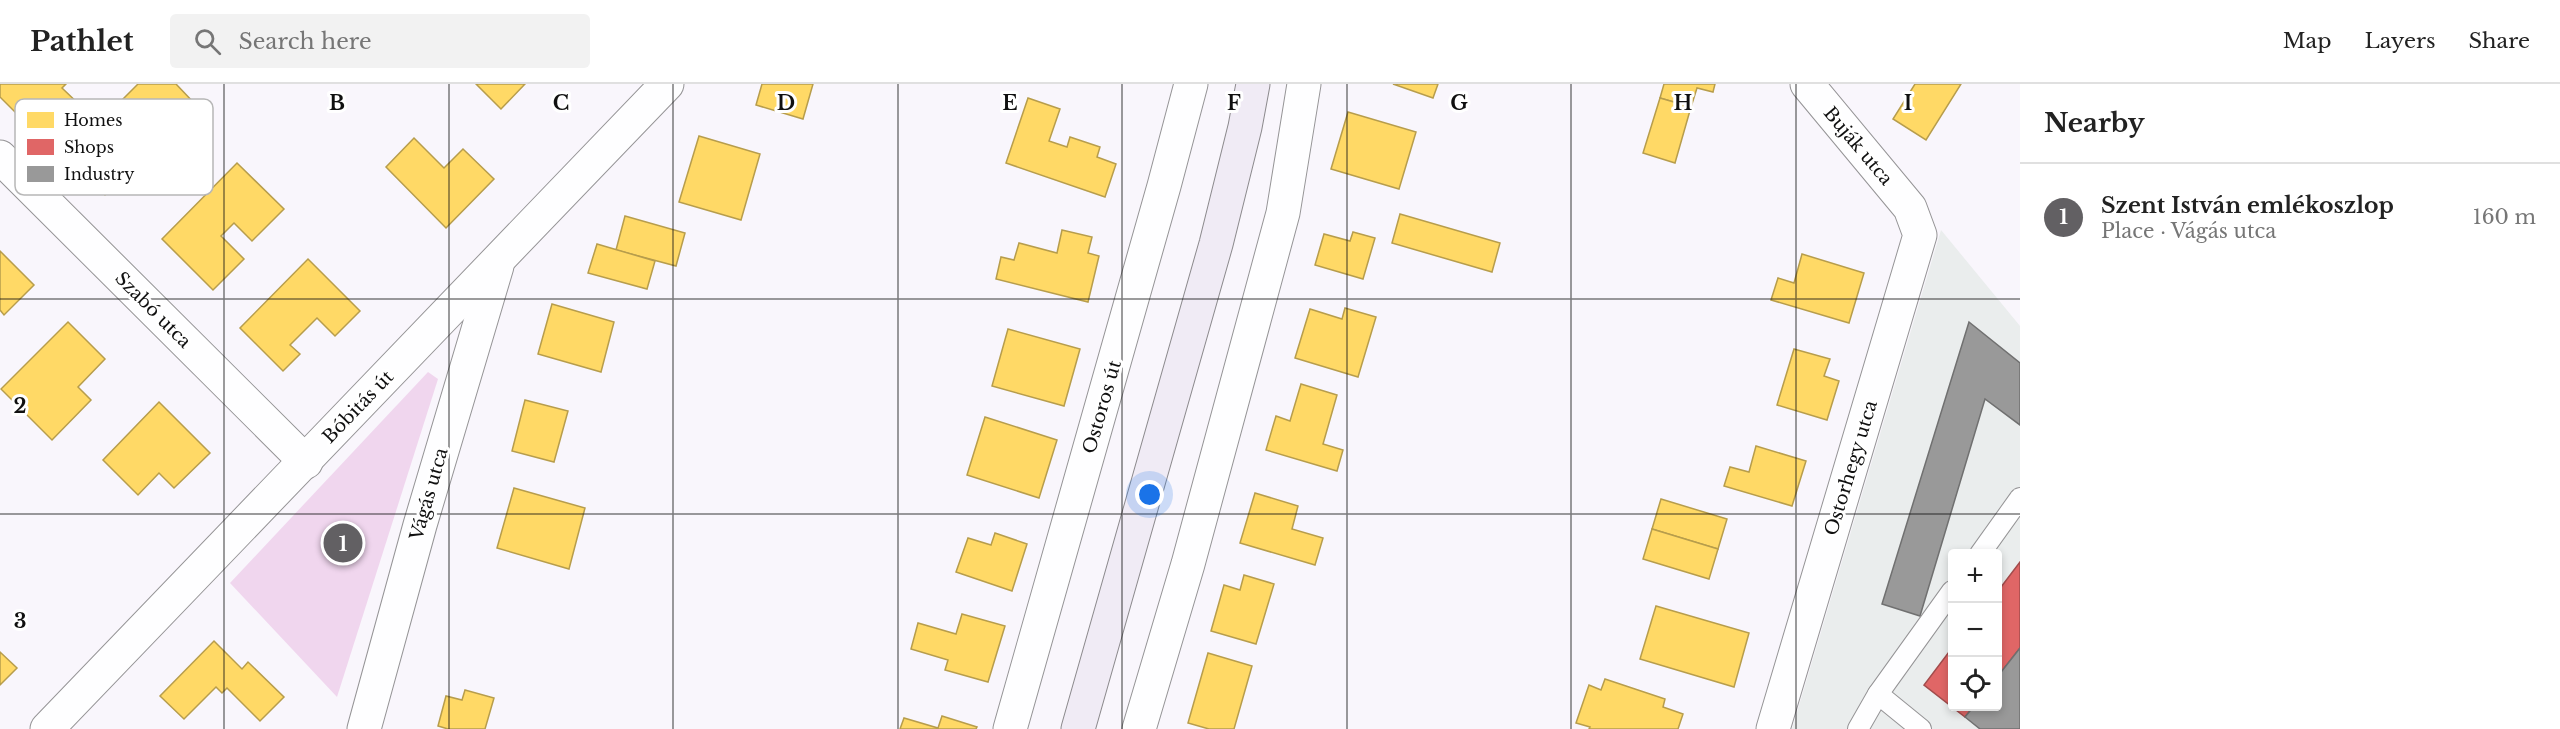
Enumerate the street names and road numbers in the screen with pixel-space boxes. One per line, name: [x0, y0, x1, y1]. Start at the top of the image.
street label: Buják utca: [1819, 102, 1897, 190]
street label: Szabó utca: [110, 267, 196, 353]
street label: Ostoros út: [1078, 358, 1126, 456]
street label: Bóbitás út: [318, 366, 398, 448]
street label: Ostorhegy utca: [1820, 398, 1882, 538]
street label: Vágás utca: [405, 445, 453, 544]

